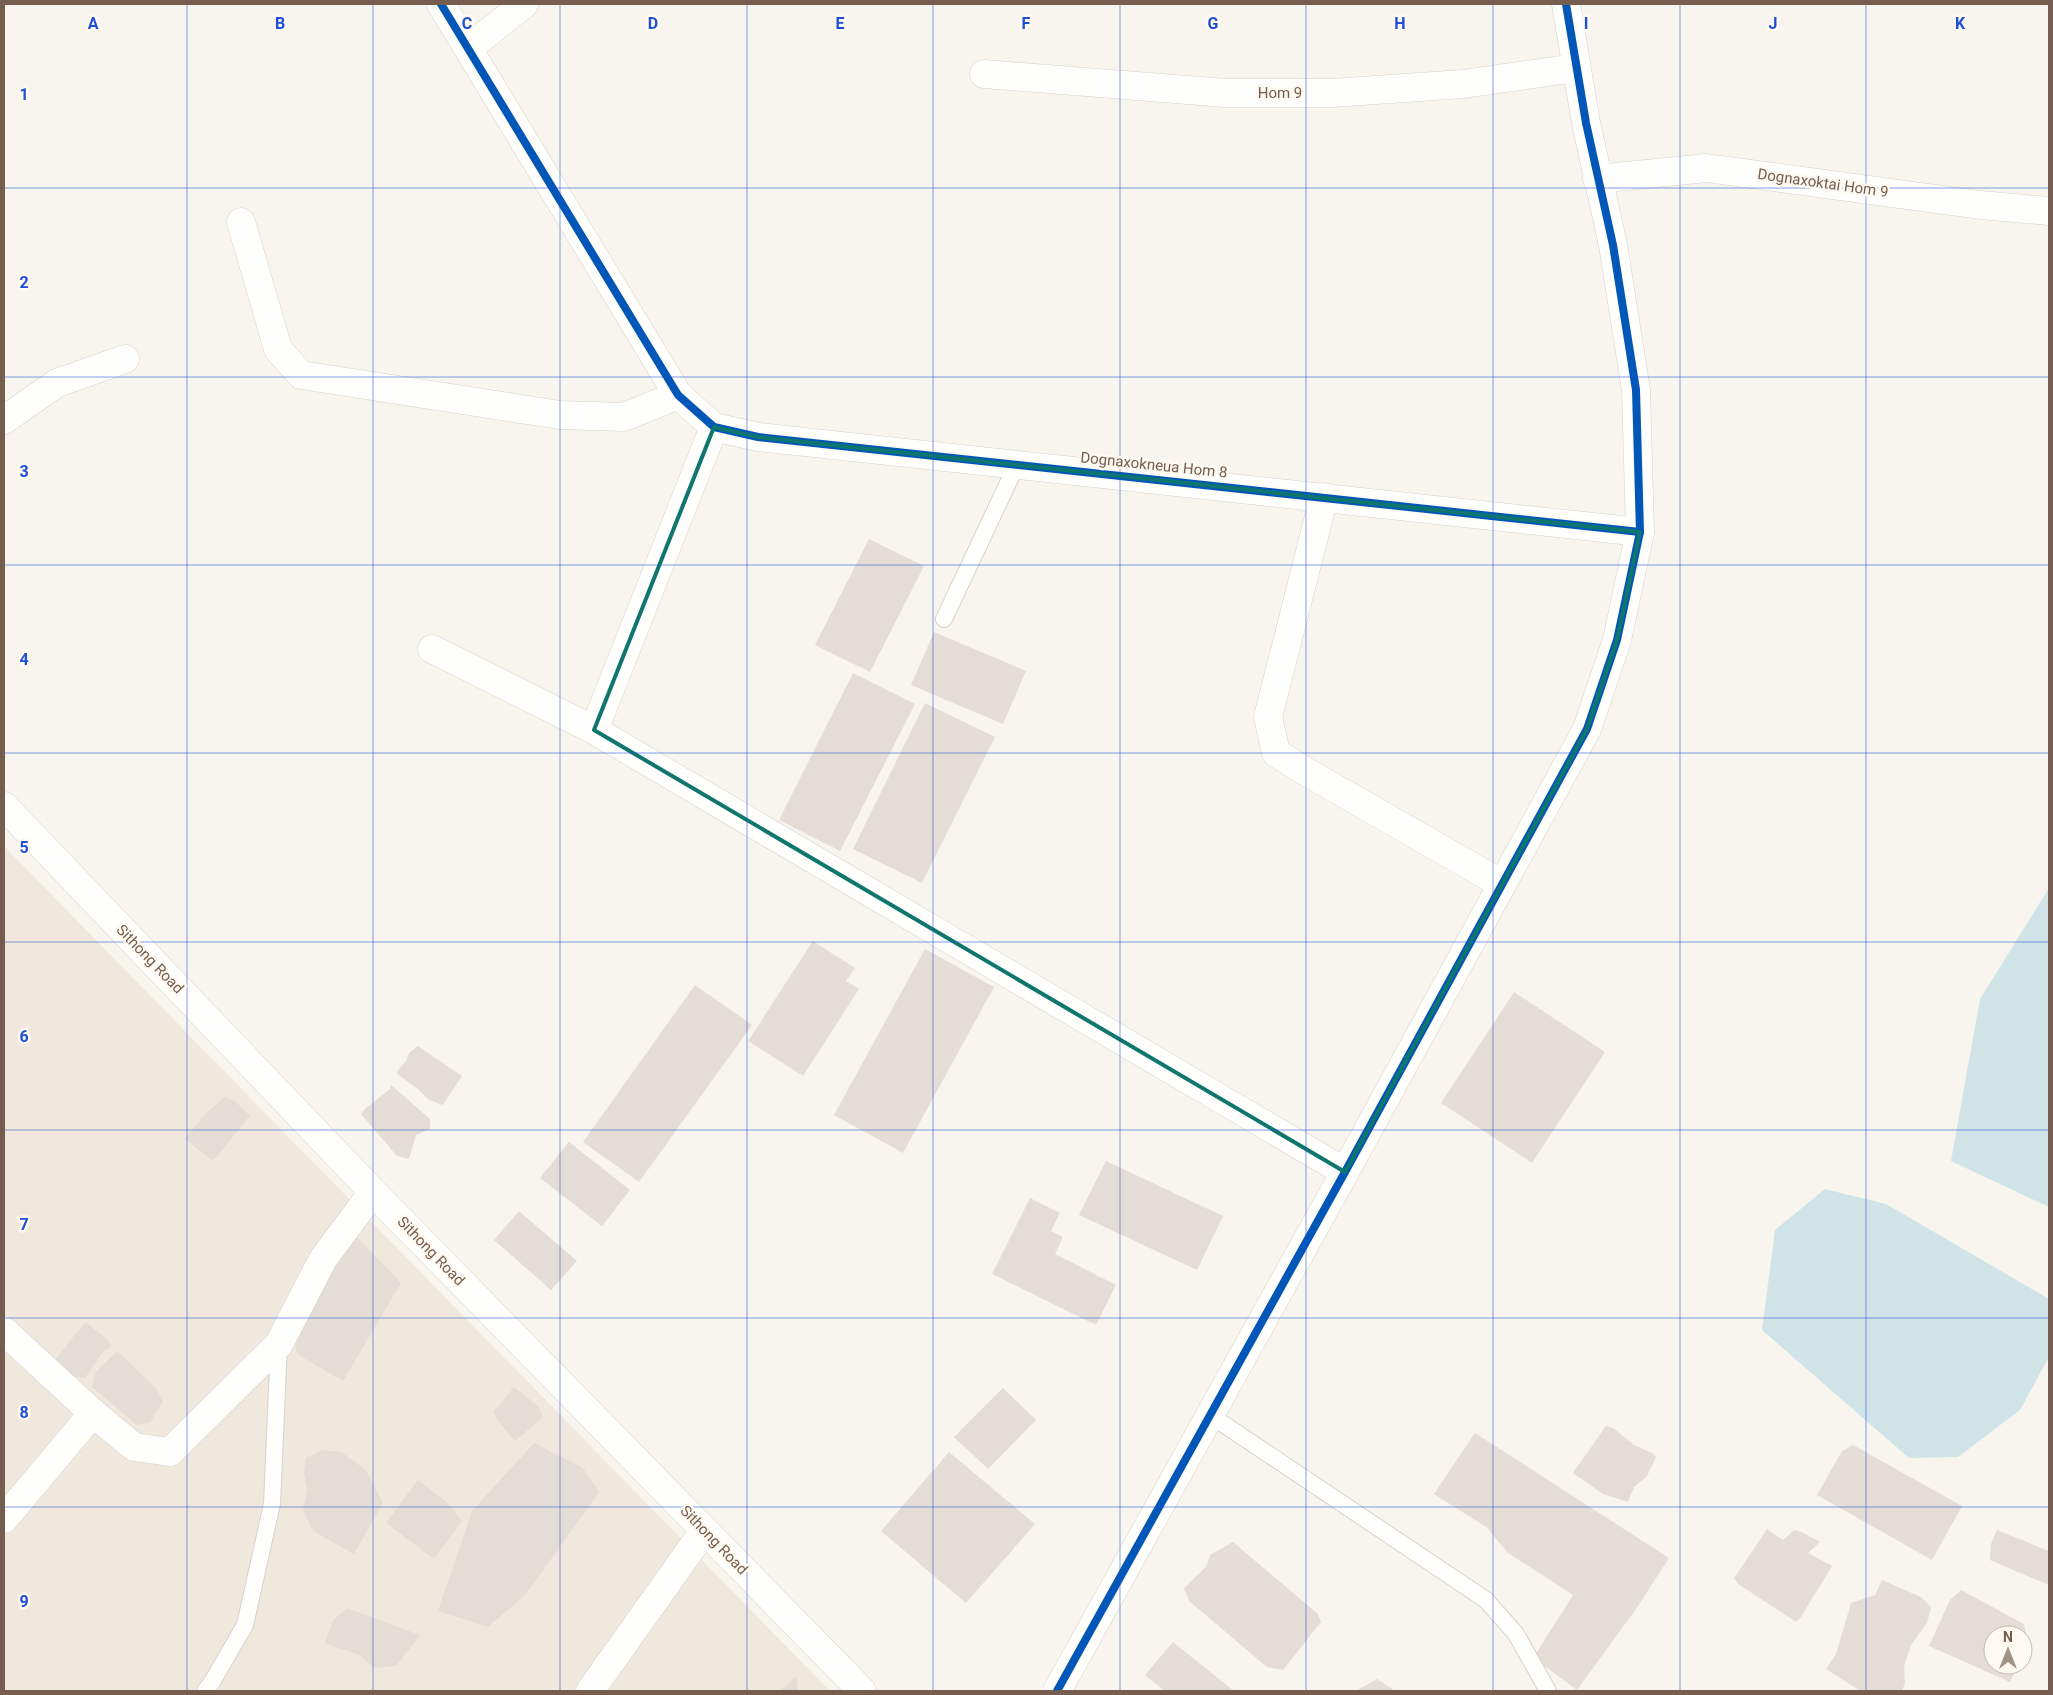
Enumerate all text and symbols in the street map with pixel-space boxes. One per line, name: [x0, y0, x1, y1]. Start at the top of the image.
text: A: [88, 14, 99, 33]
text: B: [275, 14, 285, 33]
text: C: [462, 14, 472, 33]
text: D: [648, 14, 658, 33]
text: E: [836, 14, 845, 33]
text: F: [1022, 14, 1031, 33]
text: G: [1208, 14, 1219, 33]
text: H: [1394, 14, 1406, 33]
text: I: [1584, 14, 1588, 33]
text: J: [1769, 14, 1777, 33]
text: K: [1955, 14, 1966, 33]
street label: Hom 9: [1258, 84, 1302, 102]
text: 1: [19, 85, 29, 104]
street label: Dognaxoktai Hom 9: [1757, 165, 1889, 201]
text: 2: [19, 273, 29, 292]
street label: Dognaxokneua Hom 8: [1080, 448, 1228, 482]
text: 3: [19, 462, 29, 481]
text: 4: [19, 650, 29, 669]
text: 5: [19, 838, 29, 857]
street label: Sithong Road: [113, 921, 187, 997]
text: 6: [19, 1027, 29, 1046]
street label: Sithong Road: [394, 1213, 468, 1289]
text: 7: [19, 1215, 29, 1234]
text: 8: [19, 1403, 29, 1422]
street label: Sithong Road: [677, 1502, 751, 1578]
text: 9: [19, 1592, 29, 1611]
north arrow: [1983, 1625, 2033, 1675]
text: N: [2003, 1629, 2013, 1645]

